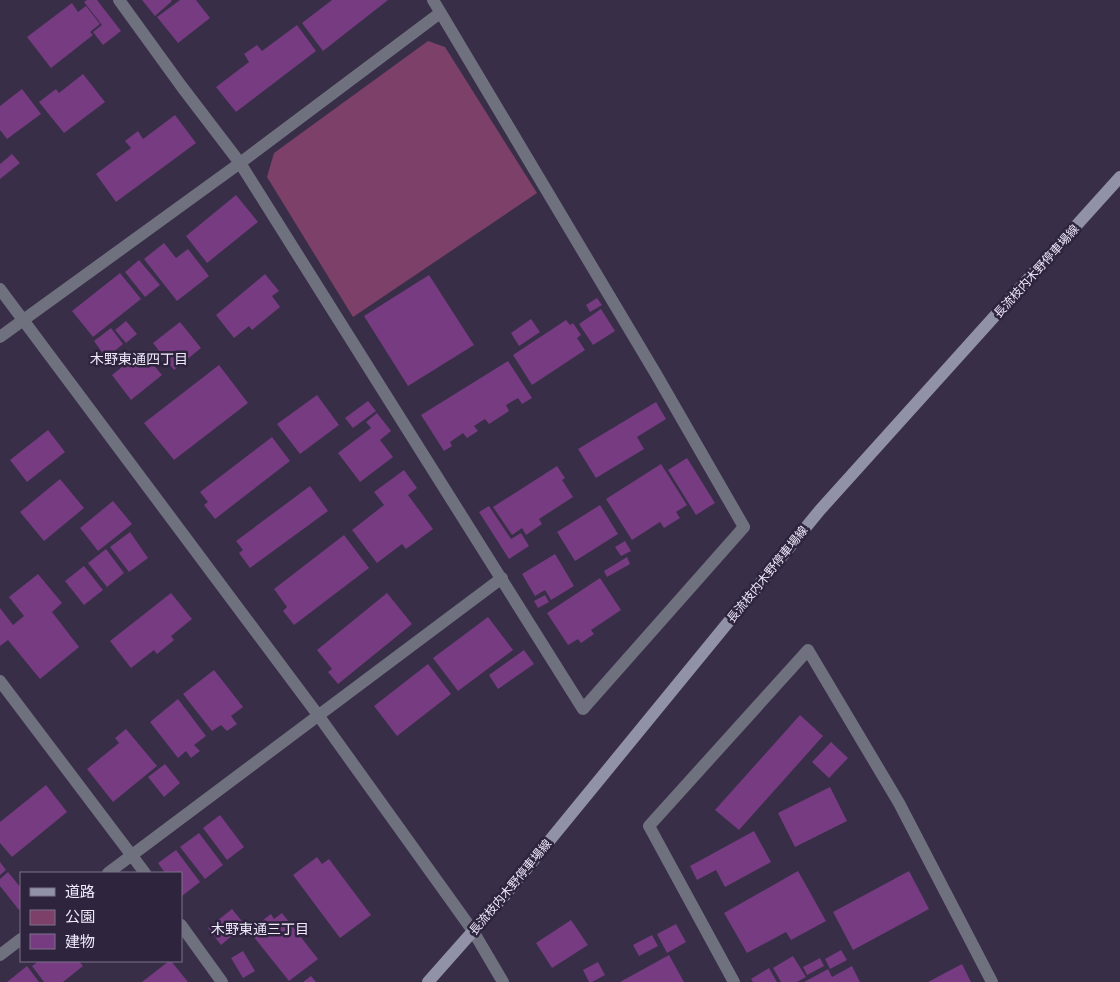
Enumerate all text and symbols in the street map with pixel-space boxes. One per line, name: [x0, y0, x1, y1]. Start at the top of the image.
street label: 長流枝内木野停車場線: [990, 221, 1082, 321]
district label: 木野東通四丁目: [90, 350, 188, 368]
street label: 長流枝内木野停車場線: [723, 523, 811, 625]
street label: 長流枝内木野停車場線: [466, 836, 554, 938]
legend: [20, 872, 182, 962]
text: 道路: [65, 882, 95, 901]
text: 公園: [65, 907, 95, 926]
district label: 木野東通三丁目: [211, 920, 309, 938]
text: 建物: [65, 932, 95, 951]

